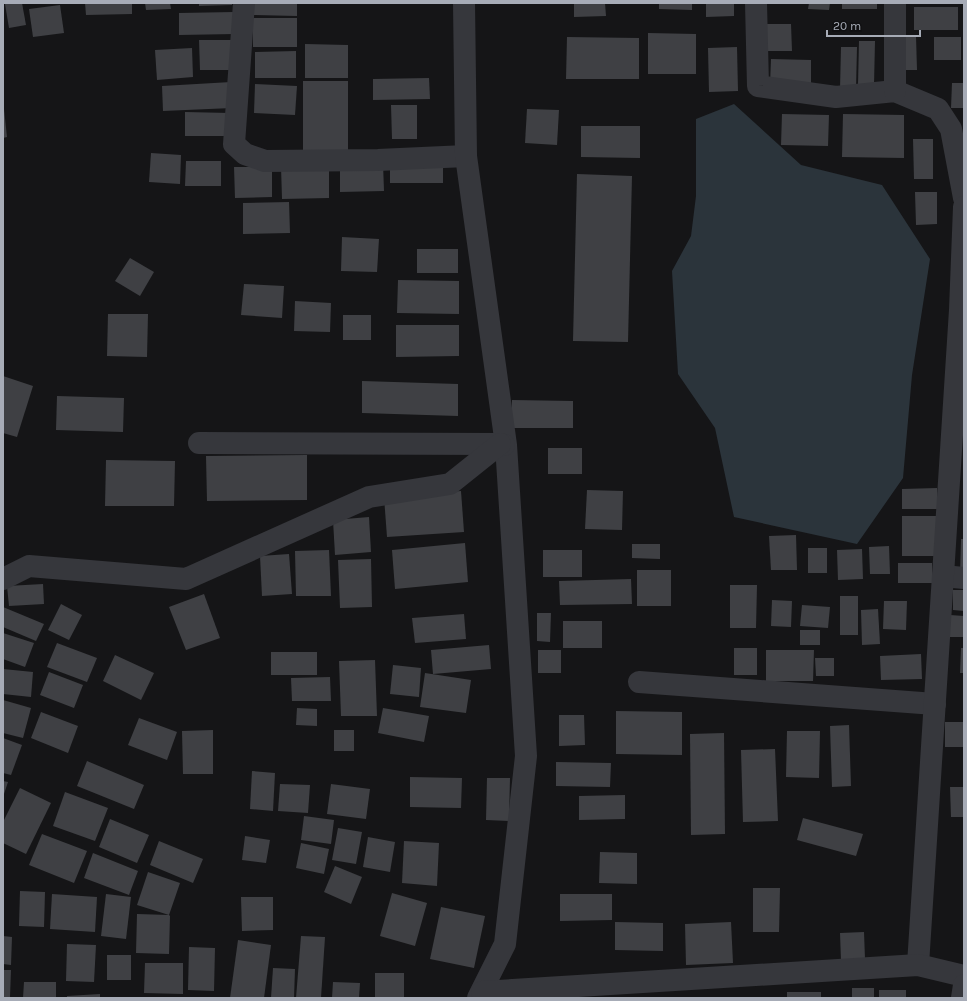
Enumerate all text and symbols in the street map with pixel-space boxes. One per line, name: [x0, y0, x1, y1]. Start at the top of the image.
scale bar: [827, 12, 920, 38]
text: 20 m: [833, 19, 861, 33]

